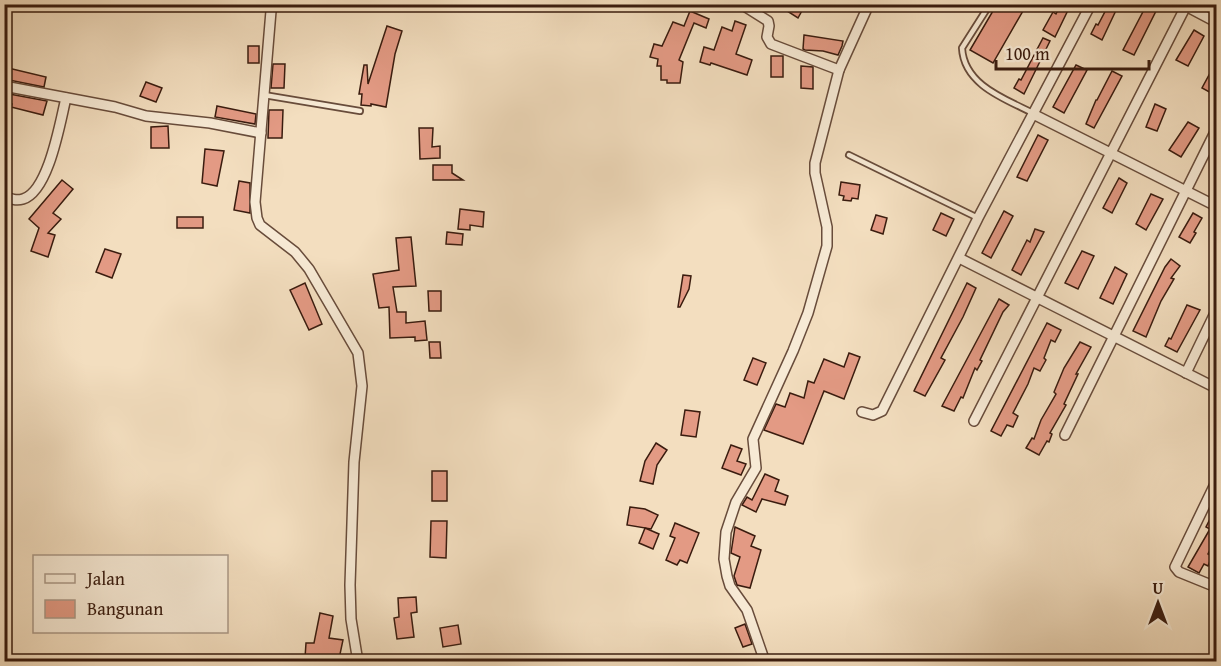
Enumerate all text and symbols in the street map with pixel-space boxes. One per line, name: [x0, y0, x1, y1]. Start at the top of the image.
scale bar: [996, 33, 1149, 71]
text: 100 m: [1005, 40, 1050, 67]
legend: [33, 555, 228, 633]
text: Jalan: [85, 565, 125, 592]
north arrow: [1128, 573, 1188, 633]
text: U: [1153, 576, 1164, 600]
text: Bangunan: [87, 595, 163, 622]

